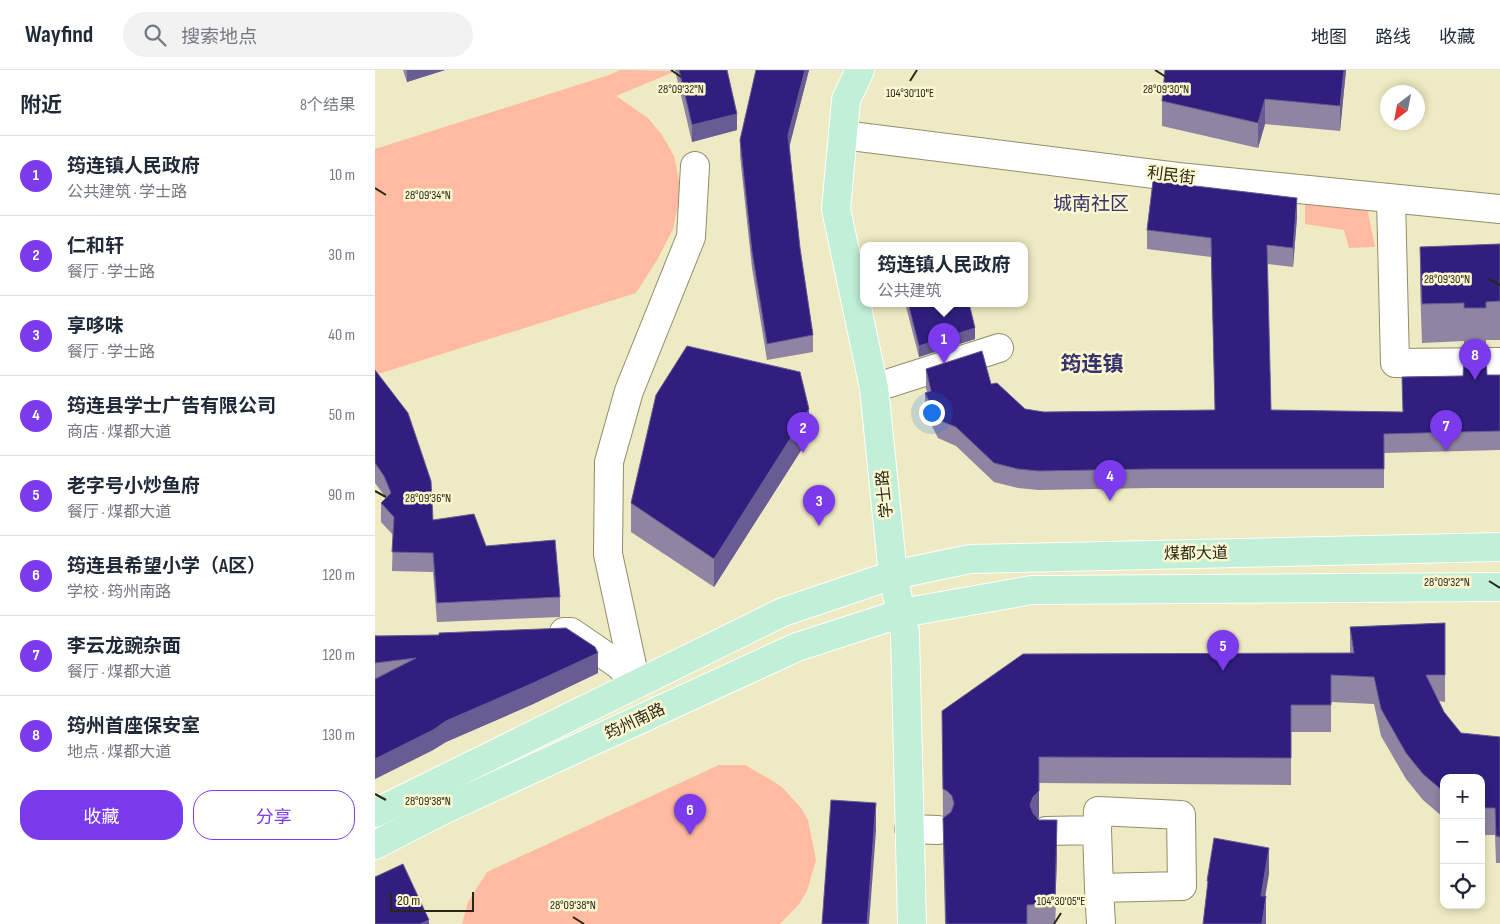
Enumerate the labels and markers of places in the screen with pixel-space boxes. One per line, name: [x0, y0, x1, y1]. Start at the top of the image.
pin: 1: [928, 323, 960, 364]
pin: 8: [1459, 339, 1491, 380]
pin: 7: [1430, 410, 1462, 451]
pin: 2: [787, 412, 819, 453]
pin: 4: [1094, 460, 1126, 501]
pin: 3: [803, 485, 835, 526]
pin: 5: [1207, 630, 1239, 671]
pin: 6: [674, 794, 706, 835]

